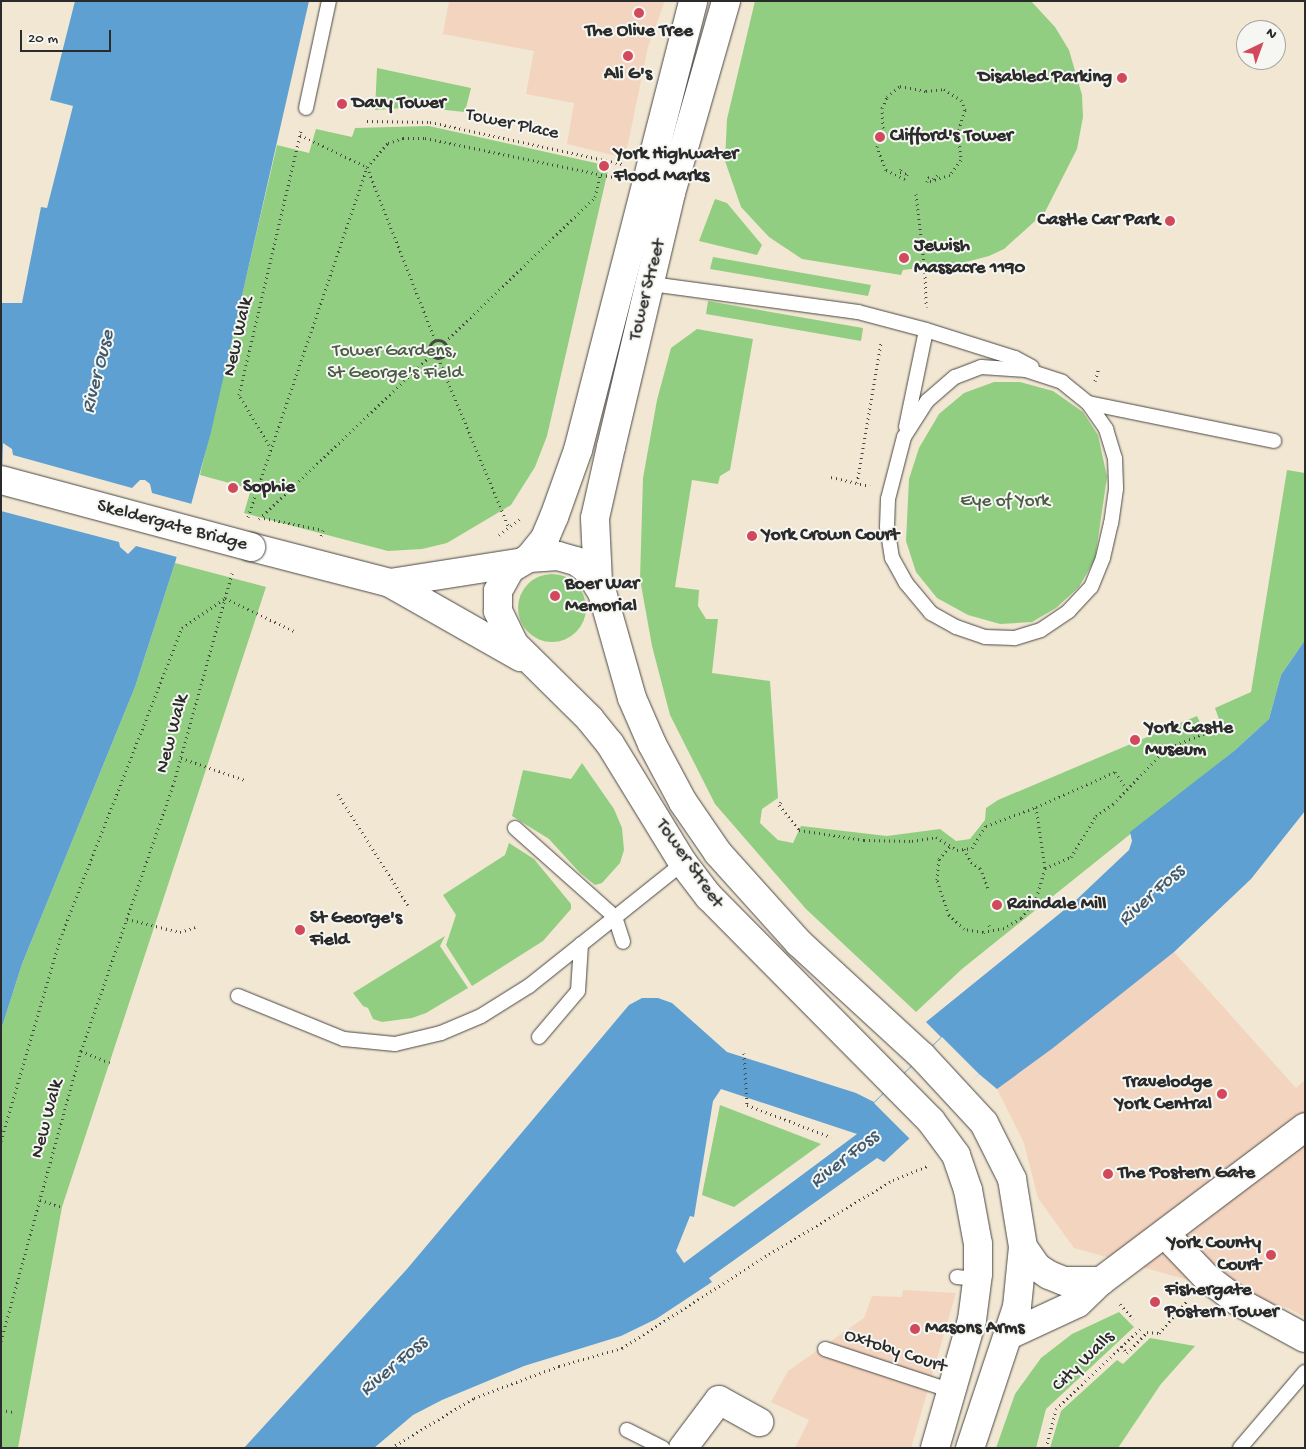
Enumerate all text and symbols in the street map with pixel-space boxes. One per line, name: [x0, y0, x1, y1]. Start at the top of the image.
marker: The Olive Tree: [633, 7, 645, 19]
scale bar: [22, 20, 114, 52]
north arrow: [1236, 20, 1286, 70]
place label: The Olive Tree: [585, 21, 693, 43]
text: N: [1262, 25, 1280, 44]
text: 20 m: [28, 30, 58, 48]
marker: Ali G's: [622, 50, 634, 62]
place label: Ali G's: [604, 64, 652, 86]
place label: Disabled Parking: [978, 67, 1112, 89]
marker: Disabled Parking: [1116, 72, 1128, 84]
place label: Davy Tower: [352, 93, 446, 115]
marker: Davy Tower: [336, 98, 348, 110]
street label: Tower Place: [463, 104, 561, 146]
place label: Clifford's Tower: [890, 126, 1013, 148]
marker: Clifford's Tower: [874, 131, 886, 143]
place label: York Highwater Flood Marks: [614, 144, 738, 188]
marker: York Highwater Flood Marks: [598, 160, 610, 172]
place label: Castle Car Park: [1038, 210, 1160, 232]
marker: Castle Car Park: [1164, 215, 1176, 227]
place label: Jewish Massacre 1190: [914, 236, 1025, 280]
street label: Tower Street: [624, 237, 672, 343]
marker: Jewish Massacre 1190: [898, 252, 910, 264]
street label: New Walk: [219, 295, 259, 379]
water label: River Ouse: [77, 328, 121, 416]
park label: Tower Gardens, St George's Field: [327, 341, 463, 385]
place label: Sophie: [243, 477, 295, 499]
marker: Sophie: [227, 482, 239, 494]
park label: Eye of York: [960, 491, 1050, 513]
street label: Skeldergate Bridge: [94, 495, 250, 557]
place label: York Crown Court: [762, 525, 899, 547]
marker: York Crown Court: [746, 530, 758, 542]
place label: Boer War Memorial: [565, 574, 639, 618]
marker: Boer War Memorial: [549, 590, 561, 602]
street label: New Walk: [152, 692, 194, 776]
place label: York Castle Museum: [1145, 718, 1233, 762]
marker: York Castle Museum: [1129, 734, 1141, 746]
street label: Tower Street: [650, 815, 728, 913]
water label: River Foss: [1114, 860, 1190, 932]
place label: Raindale Mill: [1007, 894, 1106, 916]
marker: Raindale Mill: [991, 899, 1003, 911]
place label: St George's Field: [310, 908, 402, 952]
marker: St George's Field: [294, 924, 306, 936]
place label: Travelodge York Central: [1115, 1072, 1212, 1116]
street label: New Walk: [27, 1077, 69, 1161]
marker: Travelodge York Central: [1216, 1088, 1228, 1100]
water label: River Foss: [806, 1126, 884, 1194]
place label: The Postern Gate: [1118, 1163, 1255, 1185]
marker: The Postern Gate: [1102, 1168, 1114, 1180]
place label: York County Court: [1167, 1233, 1261, 1277]
marker: York County Court: [1265, 1249, 1277, 1261]
place label: Fishergate Postern Tower: [1165, 1280, 1279, 1324]
marker: Fishergate Postern Tower: [1149, 1296, 1161, 1308]
place label: Masons Arms: [925, 1318, 1025, 1340]
marker: Masons Arms: [909, 1323, 921, 1335]
street label: Oxtoby Court: [841, 1325, 949, 1379]
street label: City Walls: [1048, 1327, 1120, 1397]
water label: River Foss: [355, 1332, 433, 1402]

